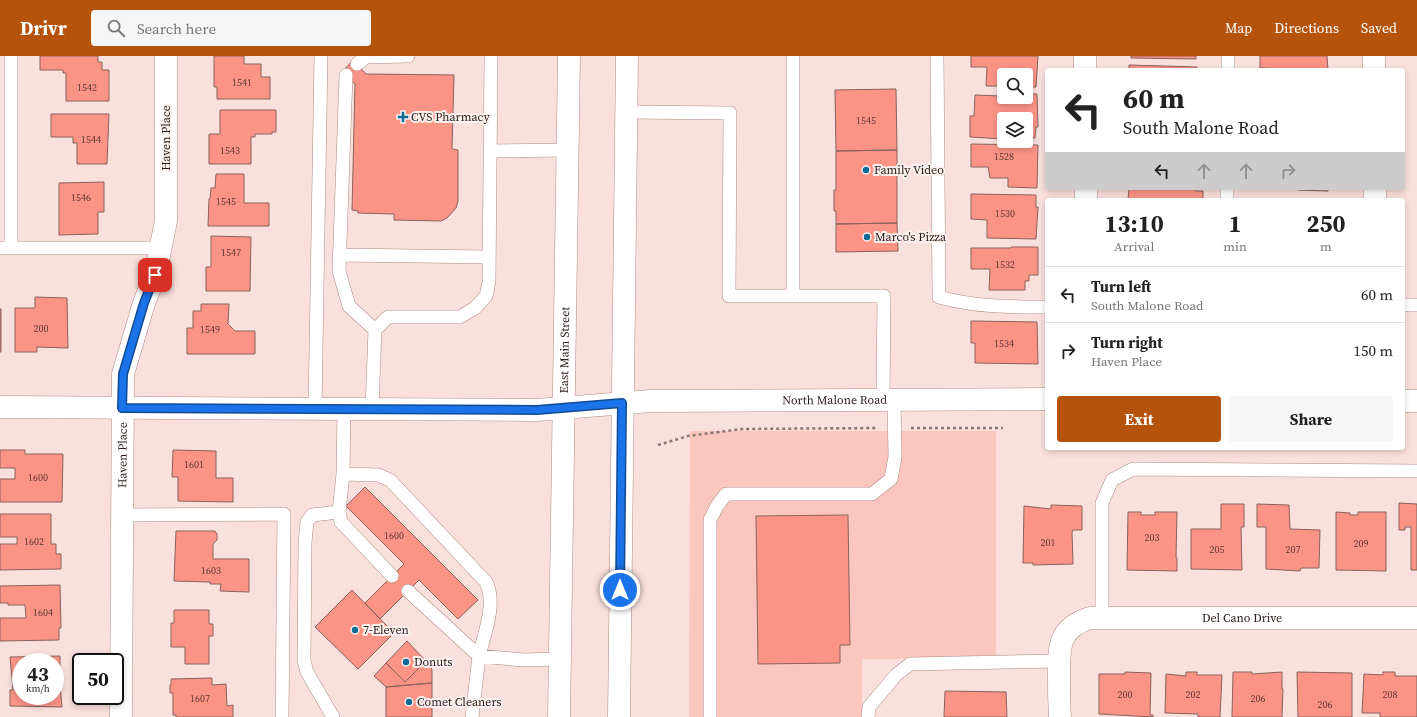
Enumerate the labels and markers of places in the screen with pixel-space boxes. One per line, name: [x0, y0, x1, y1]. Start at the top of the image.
place label: CVS Pharmacy: [411, 109, 490, 125]
marker: CVS Pharmacy: [398, 112, 408, 122]
place label: Family Video: [874, 162, 944, 178]
marker: Family Video: [861, 165, 871, 175]
place label: Marco's Pizza: [875, 229, 947, 245]
marker: Marco's Pizza: [862, 232, 872, 242]
pin: [138, 258, 172, 292]
place label: 7-Eleven: [363, 622, 409, 638]
marker: 7-Eleven: [350, 625, 360, 635]
place label: Donuts: [414, 654, 452, 670]
marker: Donuts: [401, 657, 411, 667]
place label: Comet Cleaners: [417, 694, 502, 710]
marker: Comet Cleaners: [404, 697, 414, 707]

